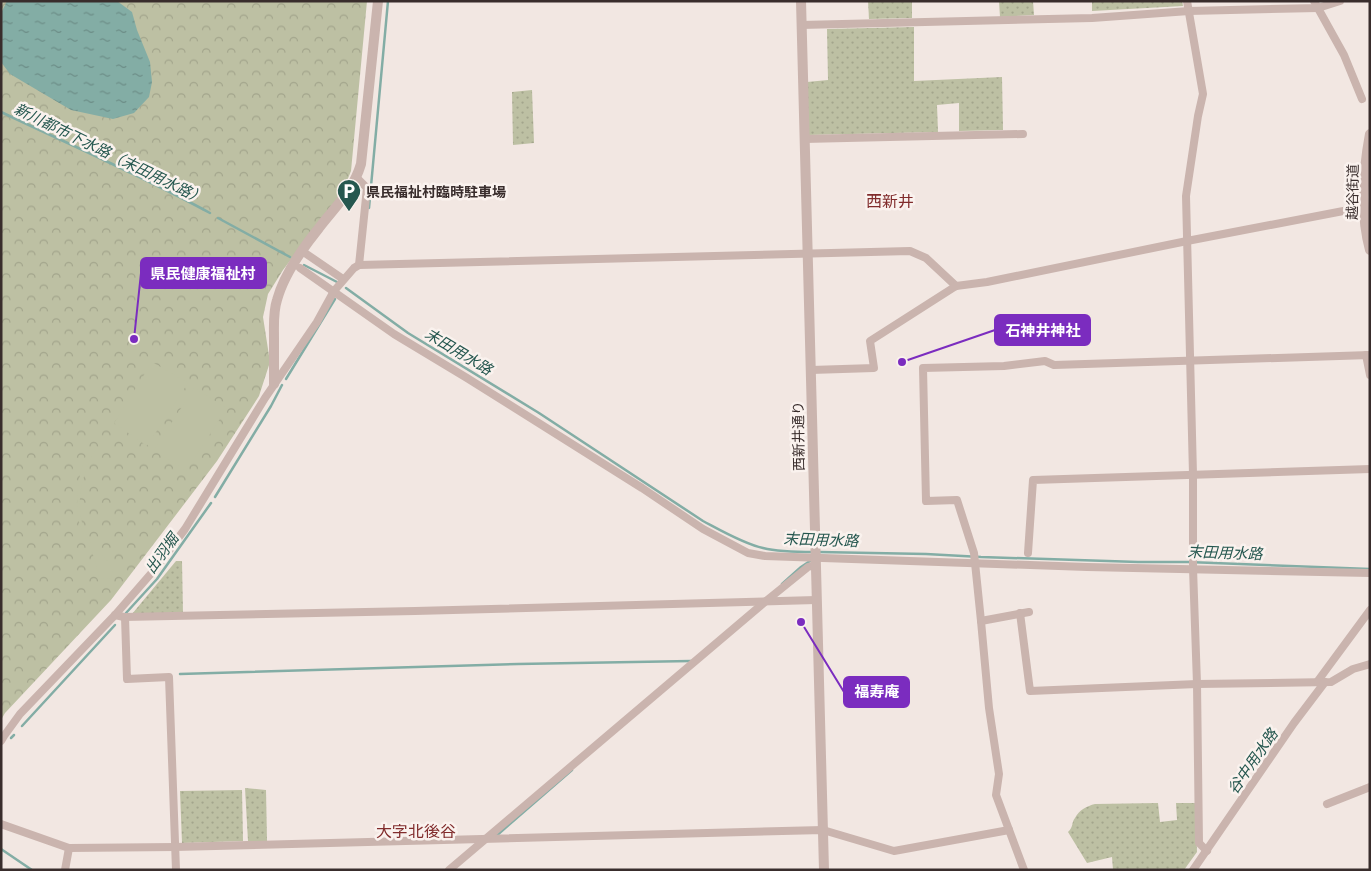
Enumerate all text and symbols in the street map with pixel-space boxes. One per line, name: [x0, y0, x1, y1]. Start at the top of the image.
water label: 新川都市下水路（末田用水路）: [12, 99, 208, 207]
street label: 越谷街道: [1343, 164, 1361, 220]
parking icon: 県民福祉村臨時駐車場: [336, 178, 362, 212]
place label: 県民福祉村臨時駐車場: [366, 183, 506, 200]
district label: 西新井: [866, 191, 914, 210]
callout: 県民健康福祉村: [141, 258, 266, 288]
text: 県民健康福祉村: [150, 264, 256, 282]
callout: 石神井神社: [995, 315, 1090, 345]
text: 石神井神社: [1005, 321, 1081, 339]
water label: 末田用水路: [422, 324, 497, 379]
street label: 西新井通り: [789, 401, 807, 471]
water label: 出羽堀: [140, 528, 183, 576]
water label: 末田用水路: [783, 529, 861, 549]
water label: 末田用水路: [1187, 542, 1265, 562]
callout: 福寿庵: [844, 677, 909, 707]
text: 福寿庵: [853, 682, 900, 700]
water label: 谷中用水路: [1223, 723, 1282, 797]
district label: 大字北後谷: [376, 821, 456, 840]

